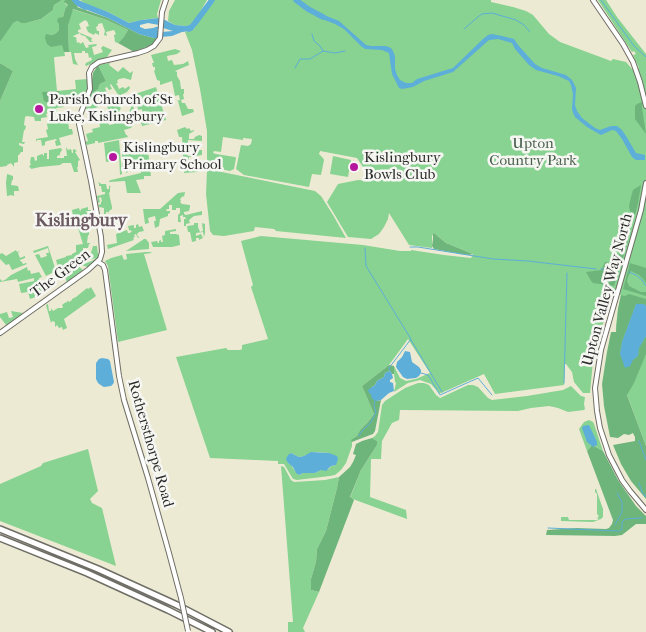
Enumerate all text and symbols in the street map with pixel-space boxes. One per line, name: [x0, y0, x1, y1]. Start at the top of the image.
place label: Parish Church of St Luke, Kislingbury: [49, 91, 173, 126]
marker: Parish Church of St Luke, Kislingbury: [33, 103, 45, 115]
park label: Upton Country Park: [489, 135, 577, 170]
place label: Kislingbury Primary School: [123, 139, 222, 174]
place label: Kislingbury Bowls Club: [364, 149, 441, 184]
marker: Kislingbury Primary School: [107, 151, 119, 163]
marker: Kislingbury Bowls Club: [348, 161, 360, 173]
district label: Kislingbury: [35, 211, 127, 233]
street label: Upton Valley Way North: [579, 212, 637, 368]
street label: The Green: [28, 246, 94, 302]
street label: Rothersthorpe Road: [123, 378, 177, 510]

